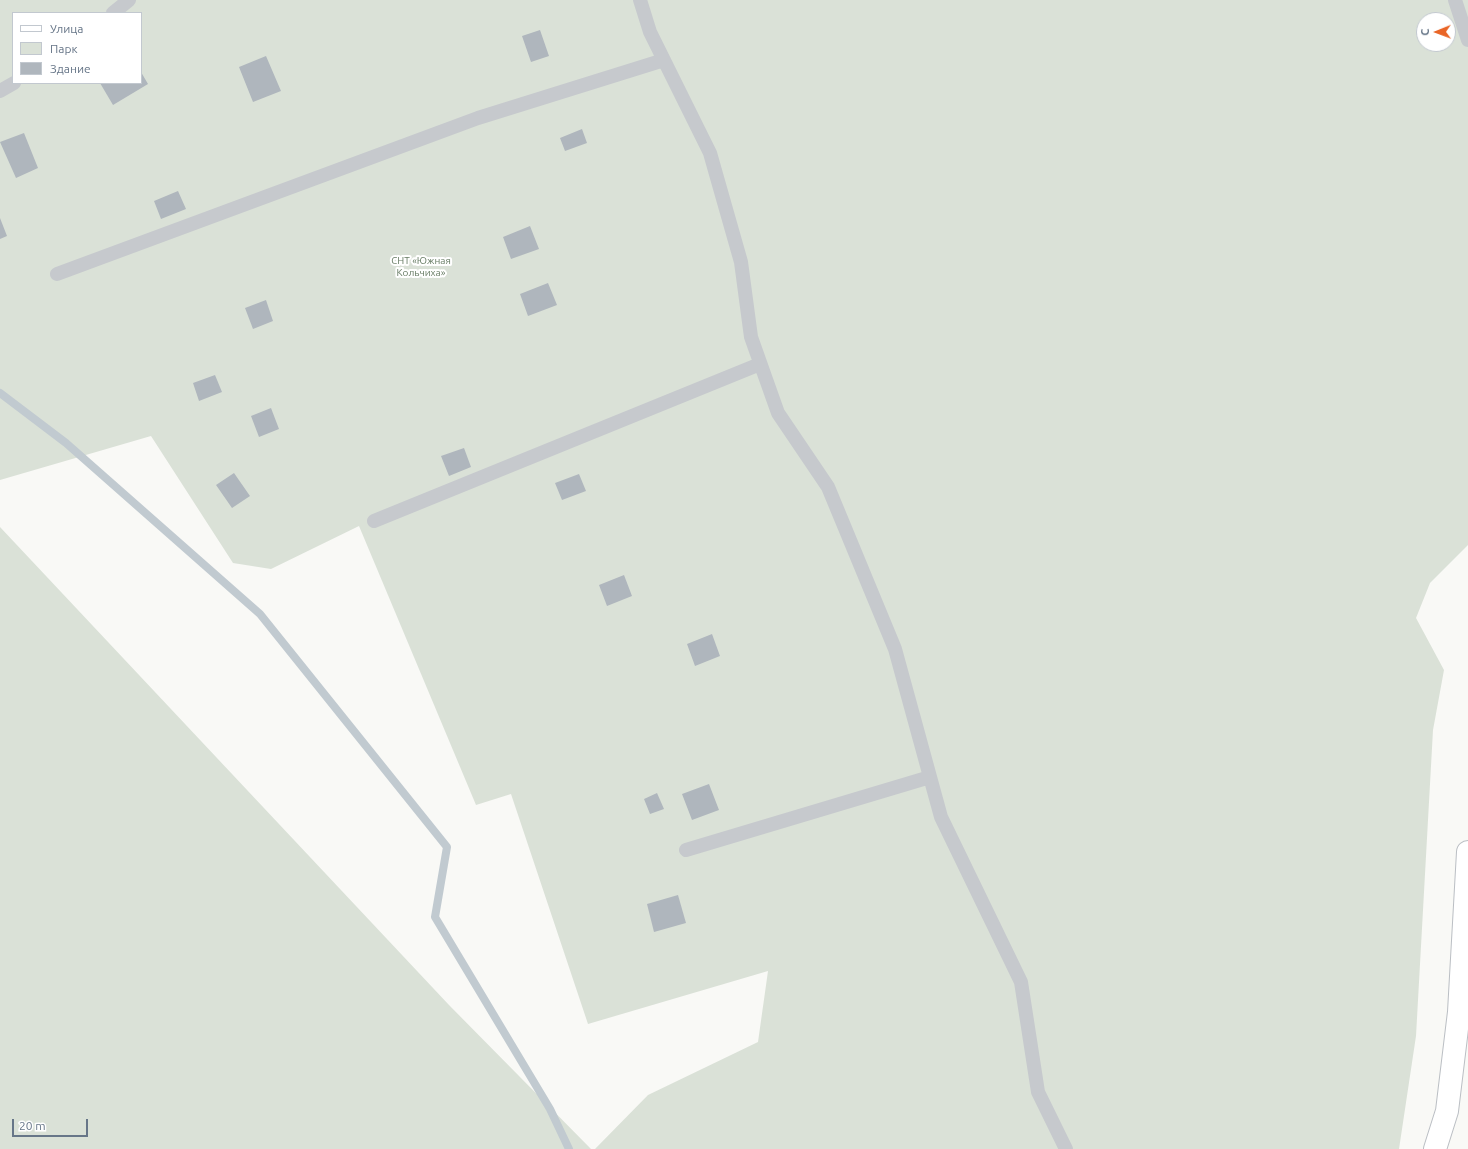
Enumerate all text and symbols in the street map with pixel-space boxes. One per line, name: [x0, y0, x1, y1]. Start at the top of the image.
legend: [12, 12, 142, 84]
north arrow: [1416, 12, 1456, 52]
text: Улица: [50, 22, 83, 35]
text: С: [1419, 29, 1431, 36]
text: Парк: [50, 42, 78, 55]
text: Здание: [50, 62, 91, 75]
park label: СНТ «Южная Кольчиха»: [391, 255, 451, 278]
scale bar: [14, 1111, 90, 1137]
text: 20 m: [19, 1119, 46, 1132]

